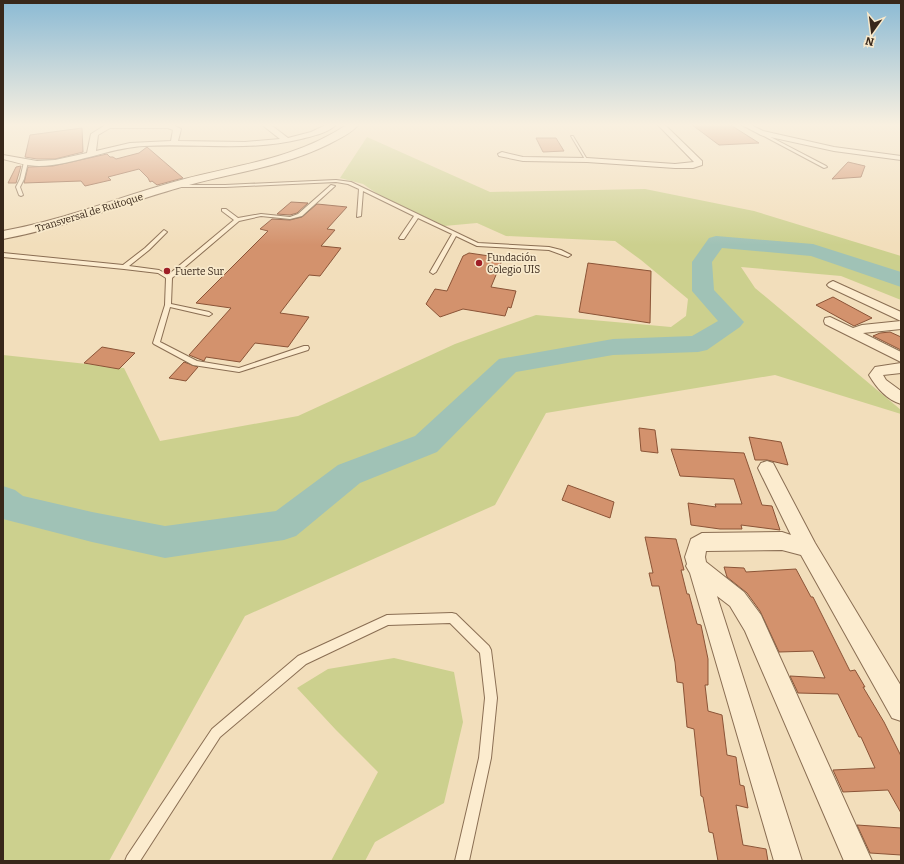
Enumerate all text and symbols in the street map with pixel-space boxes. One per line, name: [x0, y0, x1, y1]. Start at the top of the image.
north arrow: [852, 12, 892, 52]
text: N: [864, 34, 875, 49]
street label: Transversal de Ruitoque: [34, 191, 144, 235]
place label: Fundación Colegio UIS: [487, 252, 540, 276]
marker: Fundación Colegio UIS: [474, 258, 484, 268]
marker: Fuerte Sur: [162, 266, 172, 276]
place label: Fuerte Sur: [175, 266, 225, 278]

